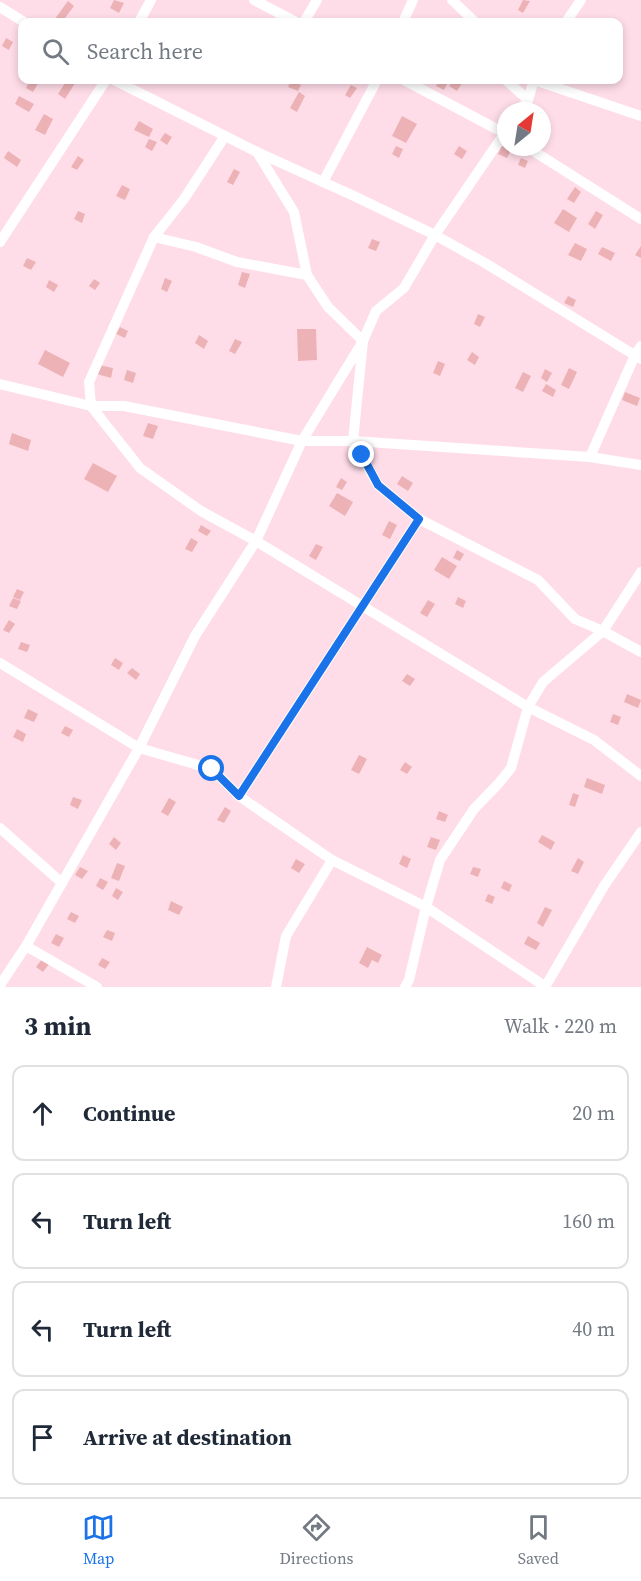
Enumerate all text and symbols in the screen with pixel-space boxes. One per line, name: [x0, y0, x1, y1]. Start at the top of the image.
search box: [18, 18, 623, 84]
icon: search: [39, 35, 72, 68]
text: Search here: [87, 36, 203, 66]
north arrow: [497, 102, 551, 156]
route end: [348, 441, 374, 467]
route start: [198, 755, 224, 781]
text: 3 min: [24, 1008, 91, 1044]
text: Walk · 220 m: [504, 1012, 617, 1040]
icon: ahead: [26, 1097, 59, 1130]
text: Continue: [83, 1098, 176, 1128]
text: 20 m: [572, 1099, 615, 1127]
icon: left: [26, 1205, 59, 1238]
text: Turn left: [83, 1206, 171, 1236]
text: 160 m: [562, 1207, 615, 1235]
icon: left: [26, 1313, 59, 1346]
text: Turn left: [83, 1314, 171, 1344]
text: 40 m: [572, 1315, 615, 1343]
icon: arrive: [26, 1421, 59, 1454]
text: Arrive at destination: [83, 1422, 292, 1452]
tab: Map: [82, 1511, 115, 1569]
tab: Directions: [279, 1511, 354, 1569]
tab: Saved: [518, 1511, 559, 1569]

